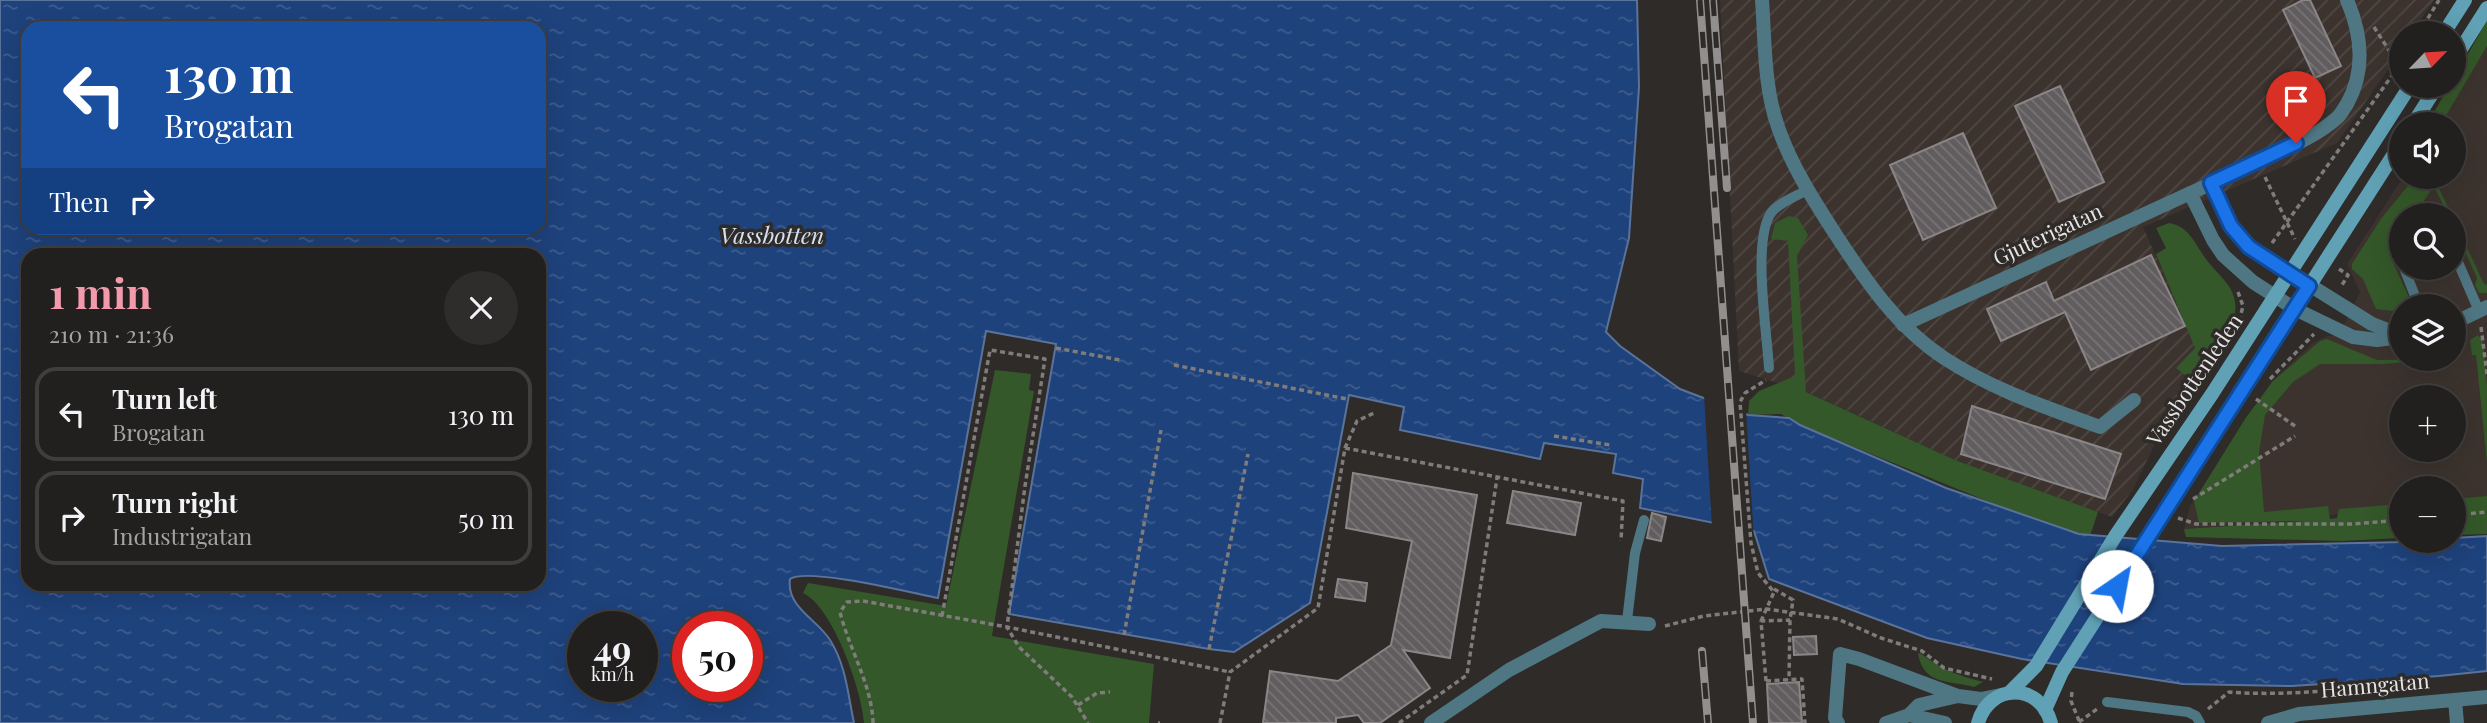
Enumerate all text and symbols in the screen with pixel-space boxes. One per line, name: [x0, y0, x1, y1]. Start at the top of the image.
north arrow: [2389, 21, 2466, 98]
map controls: [2389, 21, 2466, 553]
text: 130 m: [164, 40, 294, 105]
icon: left: [49, 49, 140, 140]
pin: [2266, 71, 2326, 143]
icon: arrive: [2277, 82, 2315, 120]
text: Brogatan: [164, 103, 294, 146]
button: sound: [2389, 112, 2466, 189]
icon: right: [123, 182, 161, 220]
text: Then: [49, 184, 109, 219]
street label: Gjuterigatan: [1988, 195, 2107, 271]
button: search: [2389, 203, 2466, 280]
water label: Vassbotten: [720, 219, 824, 250]
text: 1 min: [49, 264, 152, 320]
button: close: [444, 271, 518, 345]
button: layers: [2389, 294, 2466, 371]
street label: Vassbottenleden: [2138, 307, 2248, 451]
text: 210 m · 21:36: [49, 318, 174, 349]
text: Turn left: [112, 381, 217, 416]
button: +: [2389, 385, 2466, 462]
icon: left: [53, 395, 91, 433]
text: 130 m: [448, 397, 514, 432]
text: Brogatan: [112, 416, 205, 447]
button: −: [2389, 476, 2466, 553]
text: Turn right: [112, 485, 238, 520]
icon: right: [53, 499, 91, 537]
text: 50 m: [458, 501, 514, 536]
text: Industrigatan: [112, 520, 252, 551]
position arrow: [2080, 549, 2154, 623]
speed limit sign: 50: [672, 611, 763, 702]
text: 49: [594, 624, 631, 671]
text: km/h: [591, 662, 634, 686]
street label: Hamngatan: [2319, 665, 2431, 703]

